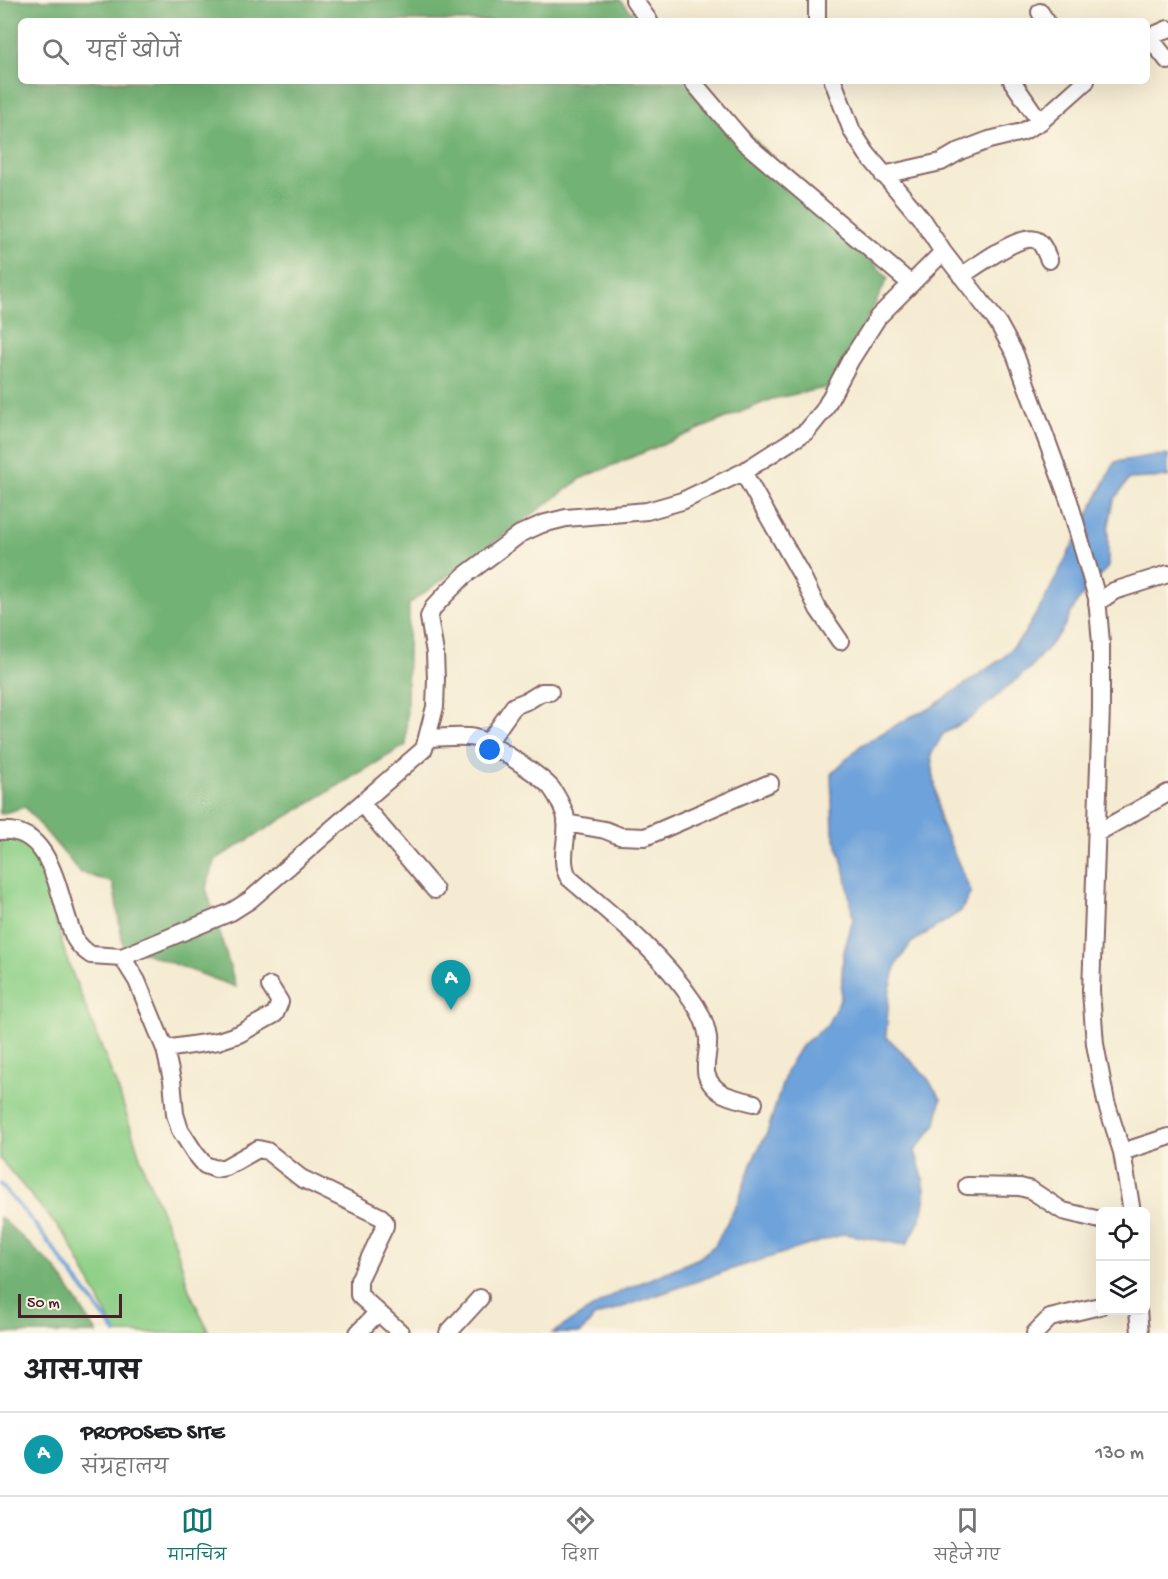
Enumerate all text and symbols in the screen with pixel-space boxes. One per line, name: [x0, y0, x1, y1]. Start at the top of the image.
search box: [18, 18, 1150, 84]
icon: search: [39, 35, 72, 68]
text: यहाँ खोजें: [87, 40, 181, 66]
your location: [475, 735, 504, 764]
pin: A: [432, 960, 470, 1010]
map controls: [1096, 1207, 1150, 1315]
button: locate: [1096, 1207, 1150, 1261]
button: layers: [1096, 1261, 1150, 1315]
scale bar: [18, 1291, 122, 1318]
text: 50 m: [27, 1295, 60, 1314]
text: आस-पास: [24, 1359, 141, 1390]
text: PROPOSED SITE: [81, 1421, 224, 1447]
text: A: [38, 1443, 49, 1466]
text: 130 m: [1095, 1443, 1144, 1466]
text: संग्रहालय: [81, 1458, 169, 1481]
tab: मानचित्र: [168, 1504, 227, 1572]
tab: दिशा: [562, 1504, 598, 1572]
tab: सहेजे गए: [934, 1504, 1000, 1572]

